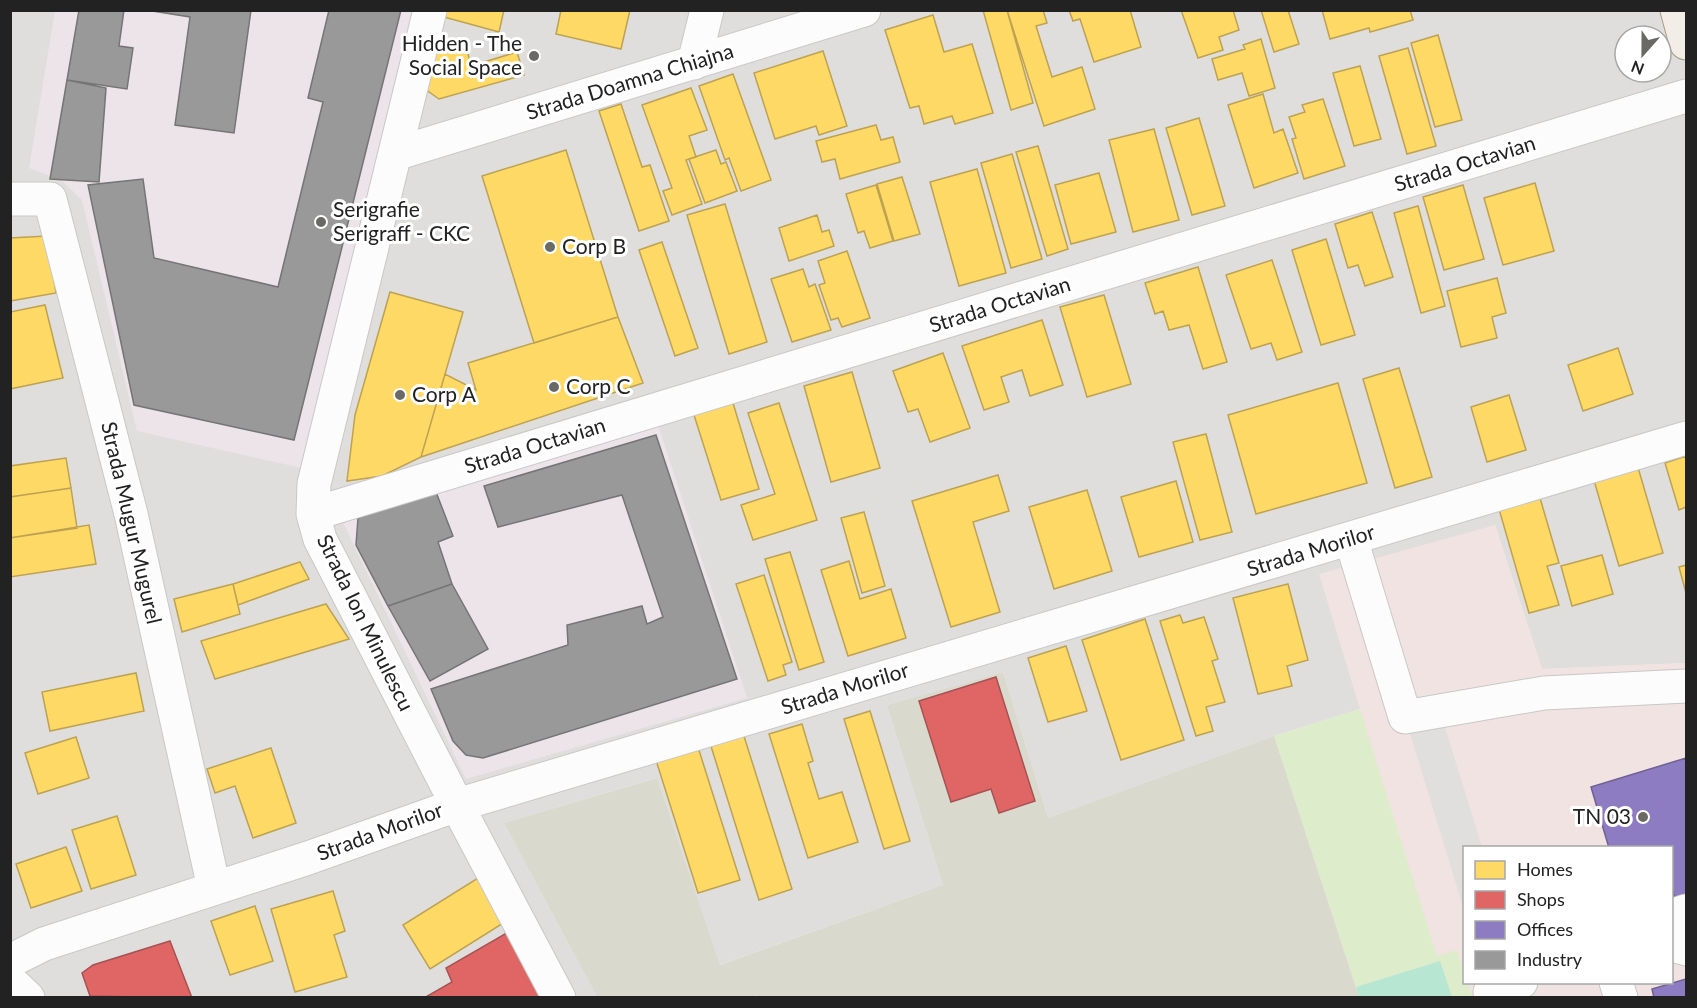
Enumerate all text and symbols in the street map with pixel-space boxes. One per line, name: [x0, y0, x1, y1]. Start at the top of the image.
north arrow: [1613, 24, 1673, 84]
place label: Hidden - The Social Space: [402, 30, 522, 79]
street label: Strada Doamna Chiajna: [523, 37, 736, 124]
marker: Hidden - The Social Space: [527, 49, 541, 63]
text: N: [1628, 57, 1647, 80]
street label: Strada Octavian: [1391, 129, 1538, 196]
place label: Serigrafie Serigraff - CKC: [333, 196, 470, 245]
marker: Serigrafie Serigraff - CKC: [314, 215, 328, 229]
place label: Corp B: [562, 233, 626, 258]
marker: Corp B: [543, 240, 557, 254]
street label: Strada Octavian: [926, 270, 1073, 337]
place label: Corp C: [566, 373, 631, 398]
marker: Corp C: [547, 380, 561, 394]
place label: Corp A: [412, 381, 477, 406]
marker: Corp A: [393, 388, 407, 402]
street label: Strada Octavian: [461, 411, 608, 478]
street label: Strada Mugur Mugurel: [97, 419, 168, 626]
street label: Strada Morilor: [1244, 518, 1378, 581]
street label: Strada Ion Minulescu: [313, 530, 420, 715]
street label: Strada Morilor: [778, 656, 912, 719]
street label: Strada Morilor: [313, 796, 446, 865]
place label: TN 03: [1573, 803, 1631, 828]
marker: TN 03: [1636, 810, 1650, 824]
legend: [1463, 846, 1673, 984]
text: Homes: [1517, 858, 1573, 880]
text: Shops: [1517, 888, 1565, 910]
text: Offices: [1517, 918, 1573, 940]
text: Industry: [1517, 948, 1583, 970]

